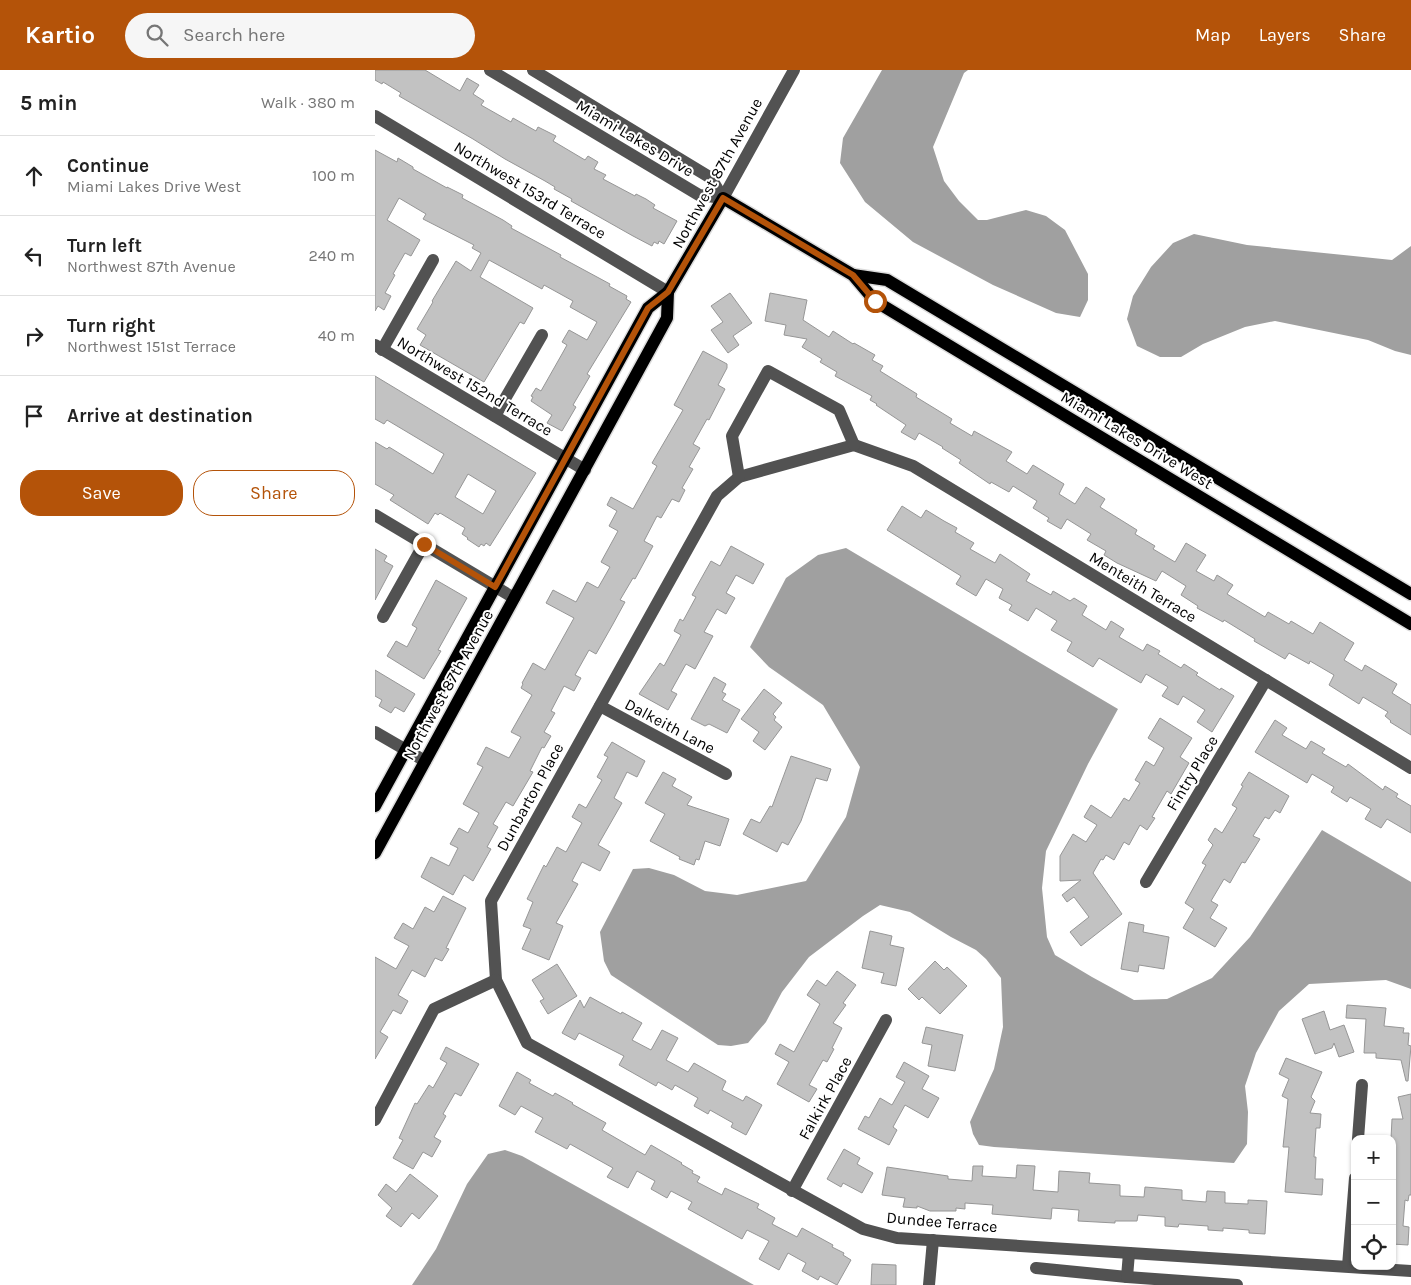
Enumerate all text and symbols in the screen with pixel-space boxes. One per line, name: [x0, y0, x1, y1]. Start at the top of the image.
search box: [125, 13, 475, 58]
text: Kartio: [25, 21, 95, 49]
icon: search: [143, 21, 171, 49]
text: Search here: [183, 24, 285, 46]
text: Map: [1195, 24, 1231, 46]
text: Layers: [1259, 24, 1311, 46]
text: Share: [1339, 24, 1386, 46]
text: 5 min: [20, 91, 77, 115]
text: Walk · 380 m: [261, 93, 355, 112]
street label: Miami Lakes Drive: [573, 95, 697, 181]
street label: Northwest 87th Avenue: [668, 95, 766, 251]
street label: Northwest 153rd Terrace: [451, 137, 609, 243]
text: Continue: [67, 155, 149, 177]
icon: ahead: [20, 162, 48, 190]
text: 100 m: [312, 166, 355, 185]
text: Miami Lakes Drive West: [67, 177, 241, 196]
text: Turn left: [67, 235, 142, 257]
icon: left: [20, 242, 48, 270]
text: 240 m: [309, 246, 355, 265]
text: Northwest 87th Avenue: [67, 257, 236, 276]
route start: [864, 290, 887, 313]
text: Turn right: [67, 315, 156, 337]
icon: right: [20, 322, 48, 350]
text: 40 m: [318, 326, 355, 345]
street label: Northwest 152nd Terrace: [394, 332, 556, 440]
text: Northwest 151st Terrace: [67, 337, 236, 356]
street label: Miami Lakes Drive West: [1058, 387, 1216, 493]
icon: arrive: [20, 402, 48, 430]
text: Arrive at destination: [67, 405, 253, 427]
button: Save: [20, 470, 183, 516]
button: Share: [193, 470, 355, 516]
route end: [413, 533, 436, 556]
street label: Menteith Terrace: [1086, 547, 1200, 627]
street label: Northwest 87th Avenue: [399, 607, 497, 763]
street label: Dalkeith Lane: [622, 694, 718, 758]
street label: Fintry Place: [1162, 732, 1222, 814]
street label: Dunbarton Place: [492, 740, 568, 854]
street label: Falkirk Place: [794, 1053, 856, 1143]
map controls: [1351, 1135, 1396, 1270]
button: +: [1351, 1135, 1396, 1180]
button: −: [1351, 1180, 1396, 1225]
street label: Dundee Terrace: [886, 1208, 998, 1236]
button: locate: [1351, 1225, 1396, 1270]

